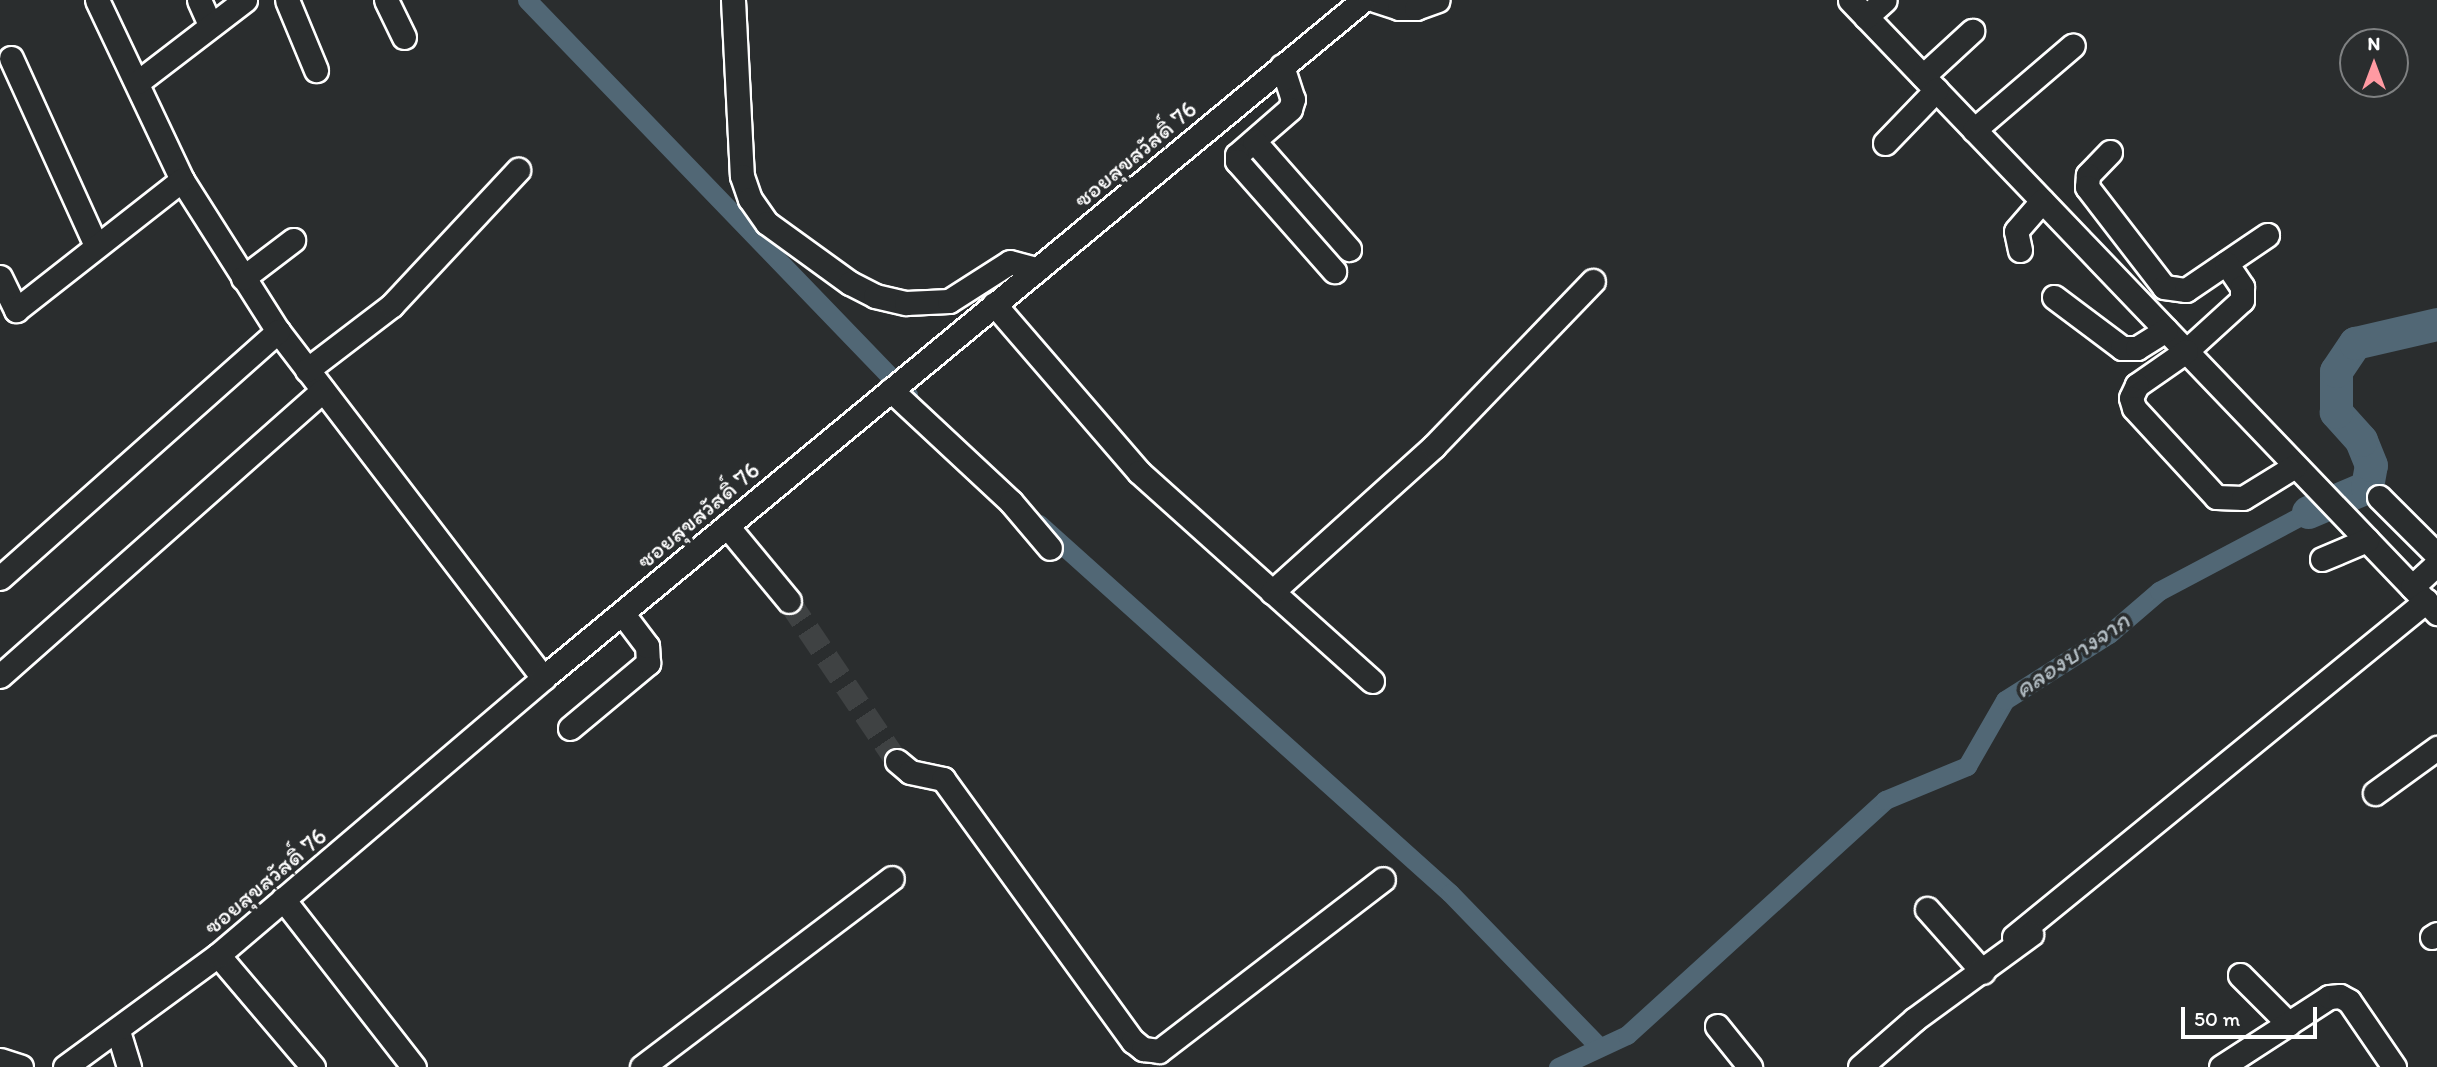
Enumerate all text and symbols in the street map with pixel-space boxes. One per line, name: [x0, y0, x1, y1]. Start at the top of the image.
north arrow: [2339, 28, 2409, 98]
text: N: [2368, 32, 2380, 55]
street label: ซอยสุขสวัสดิ์ 76: [1068, 94, 1202, 214]
street label: ซอยสุขสวัสดิ์ 76: [631, 455, 765, 575]
water label: คลองบางจาก: [2008, 605, 2136, 705]
street label: ซอยสุขสวัสดิ์ 76: [198, 821, 332, 941]
scale bar: [2185, 993, 2322, 1038]
text: 50 m: [2194, 1006, 2240, 1031]

